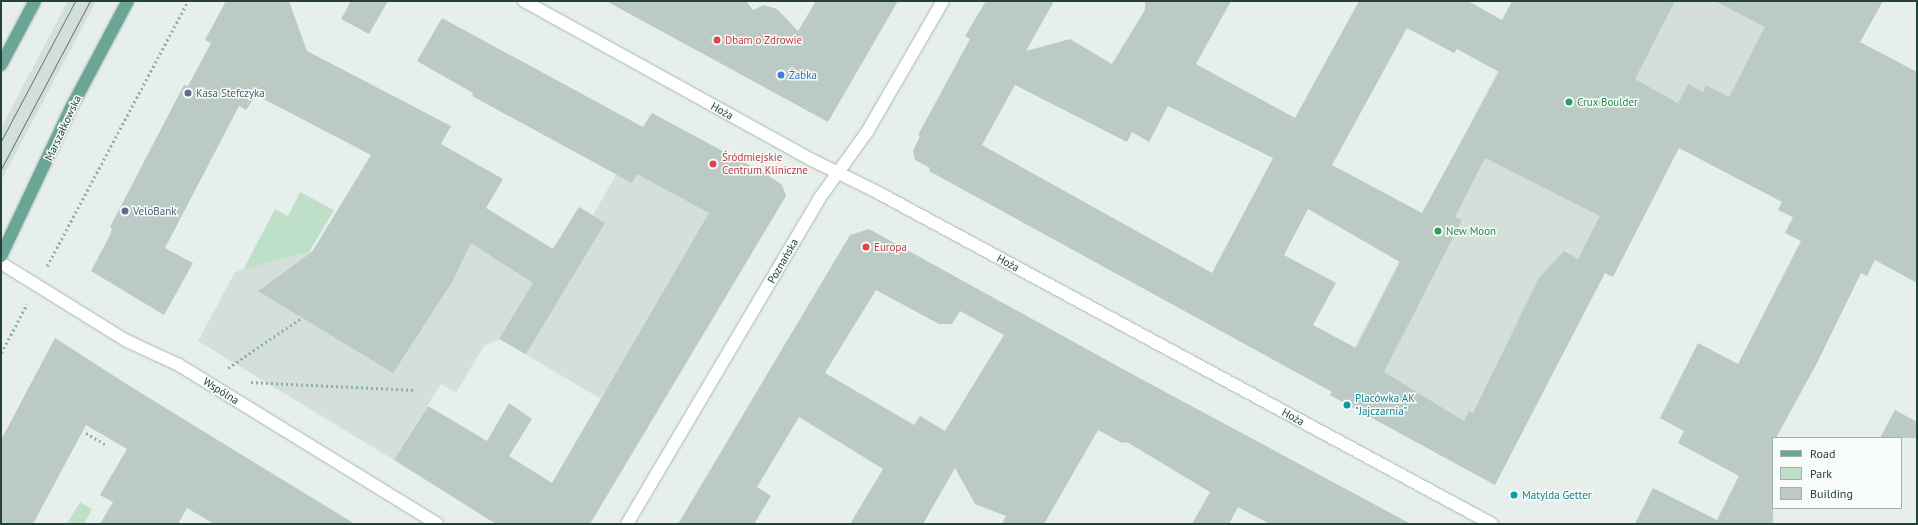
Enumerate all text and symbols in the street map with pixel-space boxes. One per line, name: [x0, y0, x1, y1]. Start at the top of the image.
place label: Dbam o Zdrowie: [725, 33, 802, 47]
marker: Dbam o Zdrowie: [712, 35, 722, 45]
place label: Żabka: [789, 68, 817, 82]
marker: Żabka: [776, 70, 786, 80]
place label: Kasa Stefczyka: [196, 86, 265, 100]
marker: Kasa Stefczyka: [183, 88, 193, 98]
street label: Marszałkowska: [42, 93, 84, 163]
place label: Crux Boulder: [1577, 95, 1638, 109]
marker: Crux Boulder: [1564, 97, 1574, 107]
street label: Hoża: [709, 100, 735, 122]
place label: Śródmiejskie Centrum Kliniczne: [722, 151, 808, 177]
marker: Śródmiejskie Centrum Kliniczne: [707, 158, 719, 170]
place label: VeloBank: [133, 204, 176, 218]
marker: VeloBank: [120, 206, 130, 216]
place label: New Moon: [1446, 224, 1496, 238]
marker: New Moon: [1433, 226, 1443, 236]
street label: Poznańska: [765, 236, 801, 286]
place label: Europa: [874, 240, 907, 254]
marker: Europa: [861, 242, 871, 252]
street label: Hoża: [995, 252, 1021, 274]
street label: Wspólna: [201, 375, 241, 407]
place label: Placówka AK "Jajczarnia": [1355, 392, 1415, 418]
marker: Placówka AK "Jajczarnia": [1342, 400, 1352, 410]
street label: Hoża: [1280, 406, 1306, 428]
legend: [1772, 437, 1902, 509]
text: Road: [1810, 446, 1835, 461]
text: Park: [1810, 466, 1832, 481]
text: Building: [1810, 486, 1853, 501]
place label: Matylda Getter: [1522, 488, 1592, 502]
marker: Matylda Getter: [1509, 490, 1519, 500]

